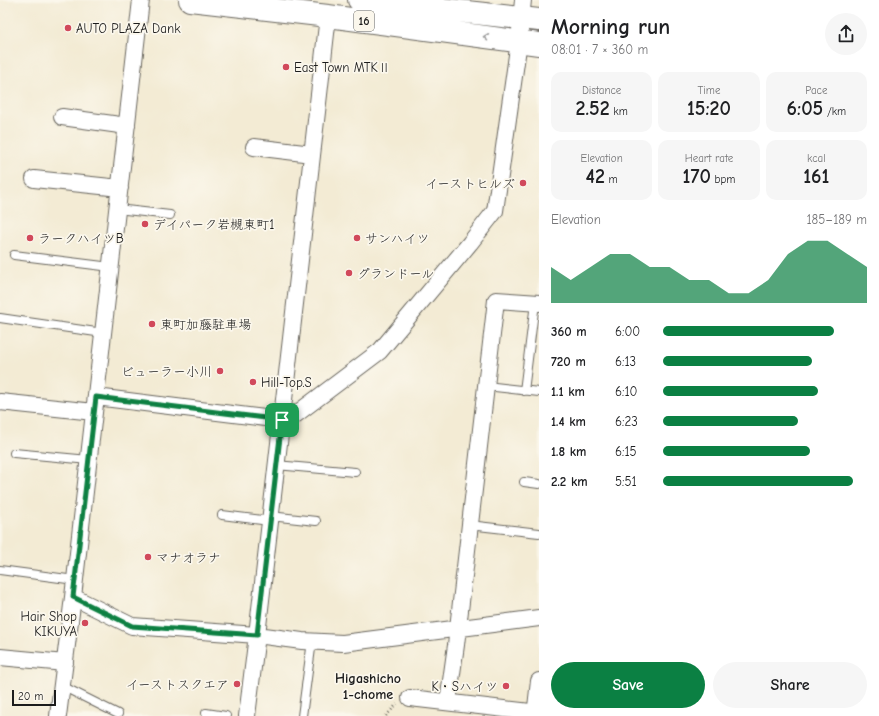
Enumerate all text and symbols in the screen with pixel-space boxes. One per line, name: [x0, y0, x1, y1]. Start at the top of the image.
road number: 16: [354, 11, 374, 31]
button: share: [825, 13, 867, 55]
text: Morning run: [551, 14, 670, 40]
place label: AUTO PLAZA Dank: [76, 21, 181, 36]
marker: AUTO PLAZA Dank: [63, 23, 73, 33]
one-way arrow: [483, 33, 490, 42]
text: 08:01 · 7 × 360 m: [551, 42, 648, 57]
place label: East Town MTKⅡ: [294, 60, 391, 75]
marker: East Town MTKⅡ: [281, 62, 291, 72]
text: Distance: [582, 84, 621, 97]
text: Time: [698, 84, 720, 97]
text: Pace: [805, 84, 827, 97]
text: 2.52: [576, 97, 610, 120]
text: 15:20: [687, 97, 731, 120]
text: 6:05: [787, 97, 823, 120]
text: km: [610, 105, 628, 118]
text: /km: [823, 105, 846, 118]
text: Elevation: [581, 152, 623, 165]
text: Heart rate: [685, 152, 733, 165]
text: kcal: [807, 152, 826, 165]
text: 42: [586, 165, 605, 188]
text: 170: [683, 165, 711, 188]
text: 161: [803, 165, 829, 188]
text: m: [605, 173, 618, 186]
text: bpm: [711, 173, 735, 186]
place label: イーストヒルズ: [425, 176, 515, 191]
marker: イーストヒルズ: [518, 178, 528, 188]
text: Elevation: [551, 212, 601, 227]
text: 185–189 m: [806, 212, 867, 227]
place label: デイパーク岩槻東町1: [153, 217, 274, 232]
marker: デイパーク岩槻東町1: [140, 219, 150, 229]
place label: ラークハイツB: [38, 231, 124, 246]
place label: サンハイツ: [365, 231, 429, 246]
marker: ラークハイツB: [25, 233, 35, 243]
marker: サンハイツ: [352, 233, 362, 243]
place label: グランドール: [357, 266, 434, 281]
marker: グランドール: [344, 268, 354, 278]
place label: 東町加藤駐車場: [160, 317, 251, 332]
marker: 東町加藤駐車場: [147, 319, 157, 329]
text: 360 m: [551, 324, 587, 339]
text: 6:00: [615, 324, 640, 339]
text: 720 m: [551, 354, 586, 369]
text: 6:13: [615, 354, 636, 369]
place label: ビューラー小川: [121, 364, 212, 379]
marker: ビューラー小川: [215, 366, 225, 376]
place label: Hill-Top.S: [261, 375, 312, 390]
marker: Hill-Top.S: [248, 377, 258, 387]
text: 1.1 km: [551, 384, 585, 399]
text: 6:10: [615, 384, 637, 399]
pin: [265, 403, 299, 437]
icon: arrive: [271, 409, 293, 431]
text: 1.4 km: [551, 414, 586, 429]
text: 6:23: [615, 414, 638, 429]
text: 1.8 km: [551, 444, 586, 459]
text: 6:15: [615, 444, 637, 459]
text: 2.2 km: [551, 474, 588, 489]
text: 5:51: [615, 474, 637, 489]
place label: マナオラナ: [156, 550, 221, 565]
marker: マナオラナ: [143, 552, 153, 562]
place label: Hair Shop KIKUYA: [21, 609, 77, 639]
marker: Hair Shop KIKUYA: [80, 618, 90, 628]
button: Save: [551, 662, 705, 708]
button: Share: [713, 662, 867, 708]
district label: Higashicho 1-chome: [335, 670, 401, 703]
place label: イーストスクエア: [126, 677, 229, 692]
marker: イーストスクエア: [232, 679, 242, 689]
place label: K・Sハイツ: [432, 679, 498, 694]
marker: K・Sハイツ: [501, 681, 511, 691]
scale bar: [12, 688, 56, 707]
text: 20 m: [18, 690, 43, 703]

